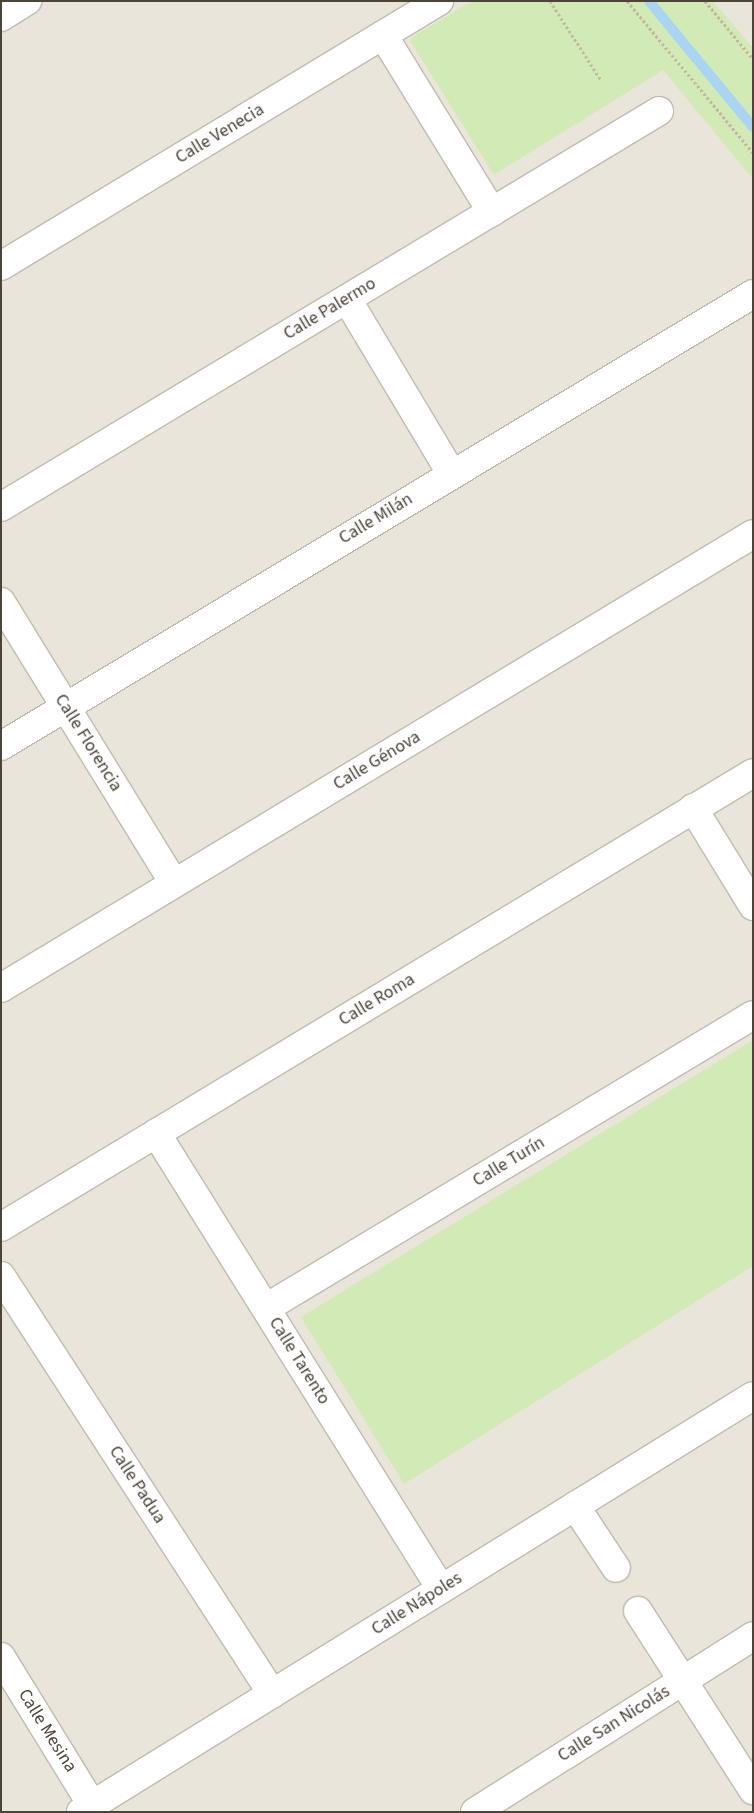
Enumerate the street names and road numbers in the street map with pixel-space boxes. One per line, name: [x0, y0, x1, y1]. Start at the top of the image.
street label: Calle Venecia: [172, 99, 268, 169]
street label: Calle Palermo: [280, 273, 380, 345]
street label: Calle Milán: [335, 489, 417, 549]
street label: Calle Florencia: [49, 690, 127, 796]
street label: Calle Génova: [330, 727, 424, 795]
street label: Calle Roma: [335, 969, 419, 1031]
street label: Calle Turín: [469, 1132, 549, 1192]
street label: Calle Tarento: [264, 1313, 334, 1409]
street label: Calle Padua: [104, 1442, 170, 1528]
street label: Calle Nápoles: [368, 1568, 466, 1640]
street label: Calle San Nicolás: [554, 1681, 674, 1767]
street label: Calle Mesina: [13, 1685, 81, 1777]

